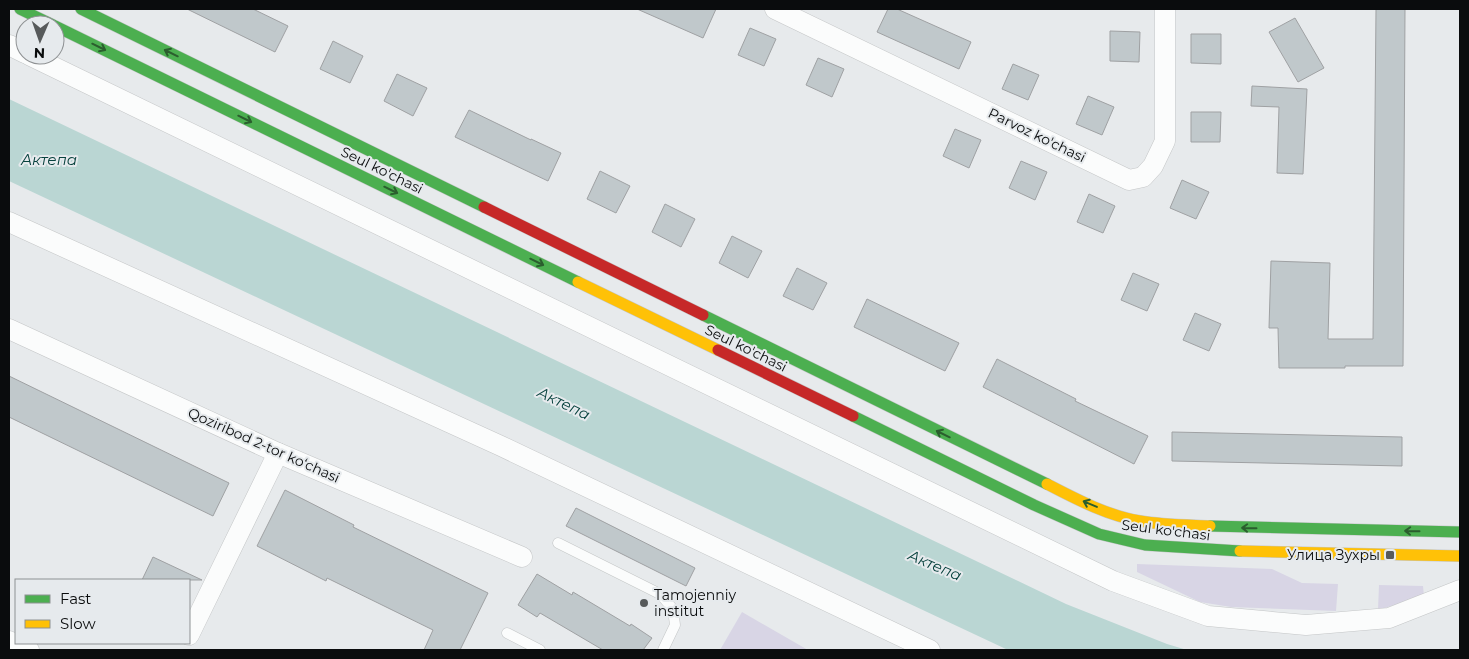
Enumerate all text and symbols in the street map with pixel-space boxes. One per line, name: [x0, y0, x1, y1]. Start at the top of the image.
north arrow: [15, 15, 65, 65]
one-way arrow: [91, 43, 106, 53]
text: N: [34, 44, 46, 62]
one-way arrow: [164, 48, 179, 57]
street label: Parvoz ko'chasi: [985, 104, 1089, 166]
one-way arrow: [237, 115, 252, 124]
street label: Seul ko'chasi: [338, 142, 426, 198]
water label: Актепа: [20, 150, 77, 169]
one-way arrow: [383, 186, 398, 196]
one-way arrow: [529, 257, 544, 267]
street label: Seul ko'chasi: [702, 320, 790, 376]
water label: Актепа: [534, 382, 593, 424]
street label: Qoziribod 2-tor ko‘chasi: [185, 403, 343, 487]
one-way arrow: [936, 429, 951, 438]
one-way arrow: [1082, 499, 1097, 508]
street label: Seul ko'chasi: [1121, 516, 1211, 544]
one-way arrow: [1241, 523, 1258, 533]
one-way arrow: [1404, 526, 1420, 536]
water label: Актепа: [904, 545, 965, 585]
place label: Улица Зухры: [1287, 546, 1380, 564]
marker: Улица Зухры: [1384, 549, 1396, 561]
legend: [15, 579, 190, 644]
place label: Tamojenniy institut: [654, 586, 736, 620]
text: Fast: [60, 589, 91, 608]
marker: Tamojenniy institut: [638, 597, 650, 609]
text: Slow: [60, 614, 96, 633]

